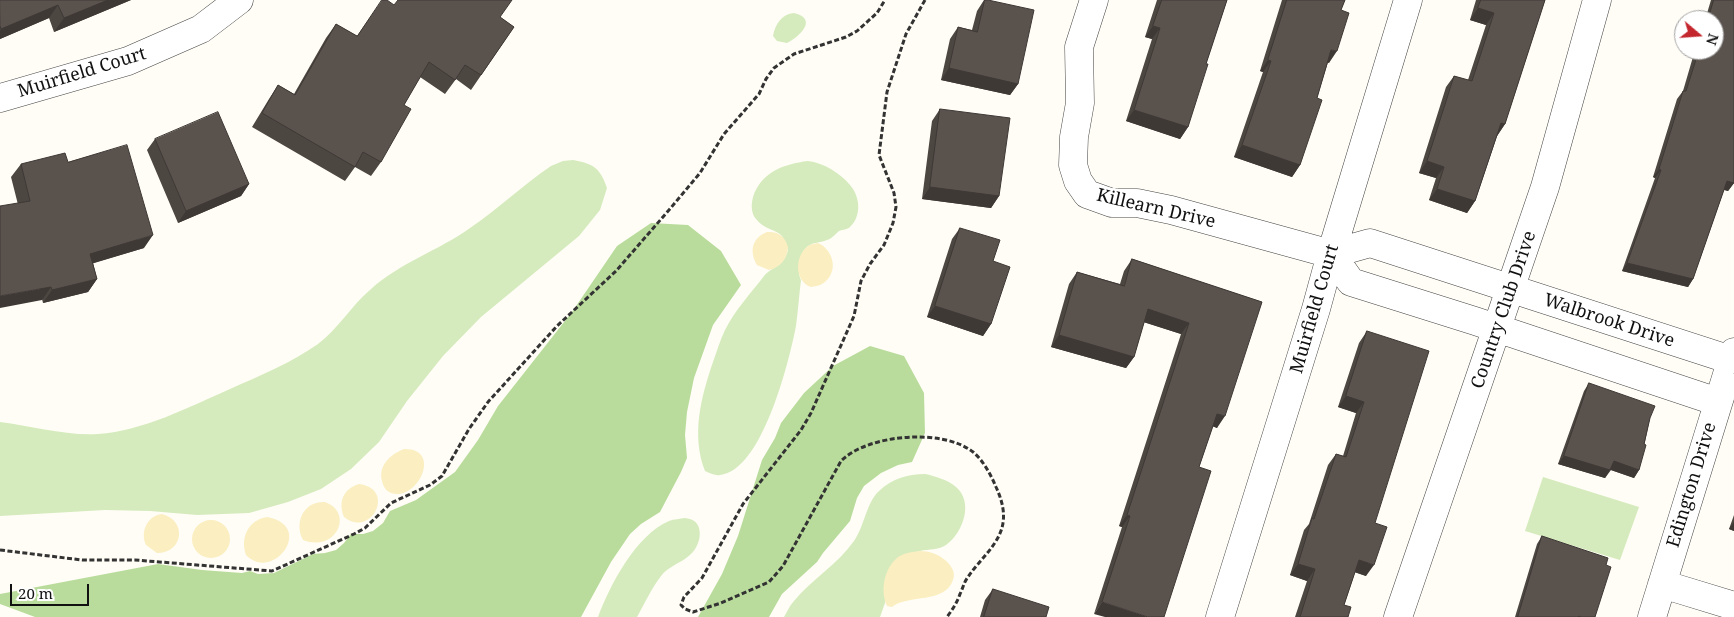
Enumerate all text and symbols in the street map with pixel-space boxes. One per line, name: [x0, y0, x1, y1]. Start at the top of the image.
north arrow: [1674, 10, 1724, 60]
text: N: [1702, 31, 1724, 48]
street label: Muirfield Court: [15, 43, 149, 103]
street label: Killearn Drive: [1094, 185, 1218, 233]
street label: Country Club Drive: [1467, 228, 1541, 392]
street label: Muirfield Court: [1286, 242, 1344, 376]
street label: Walbrook Drive: [1541, 290, 1677, 352]
street label: Edington Drive: [1663, 420, 1721, 550]
scale bar: [12, 574, 91, 606]
text: 20 m: [18, 583, 53, 603]

